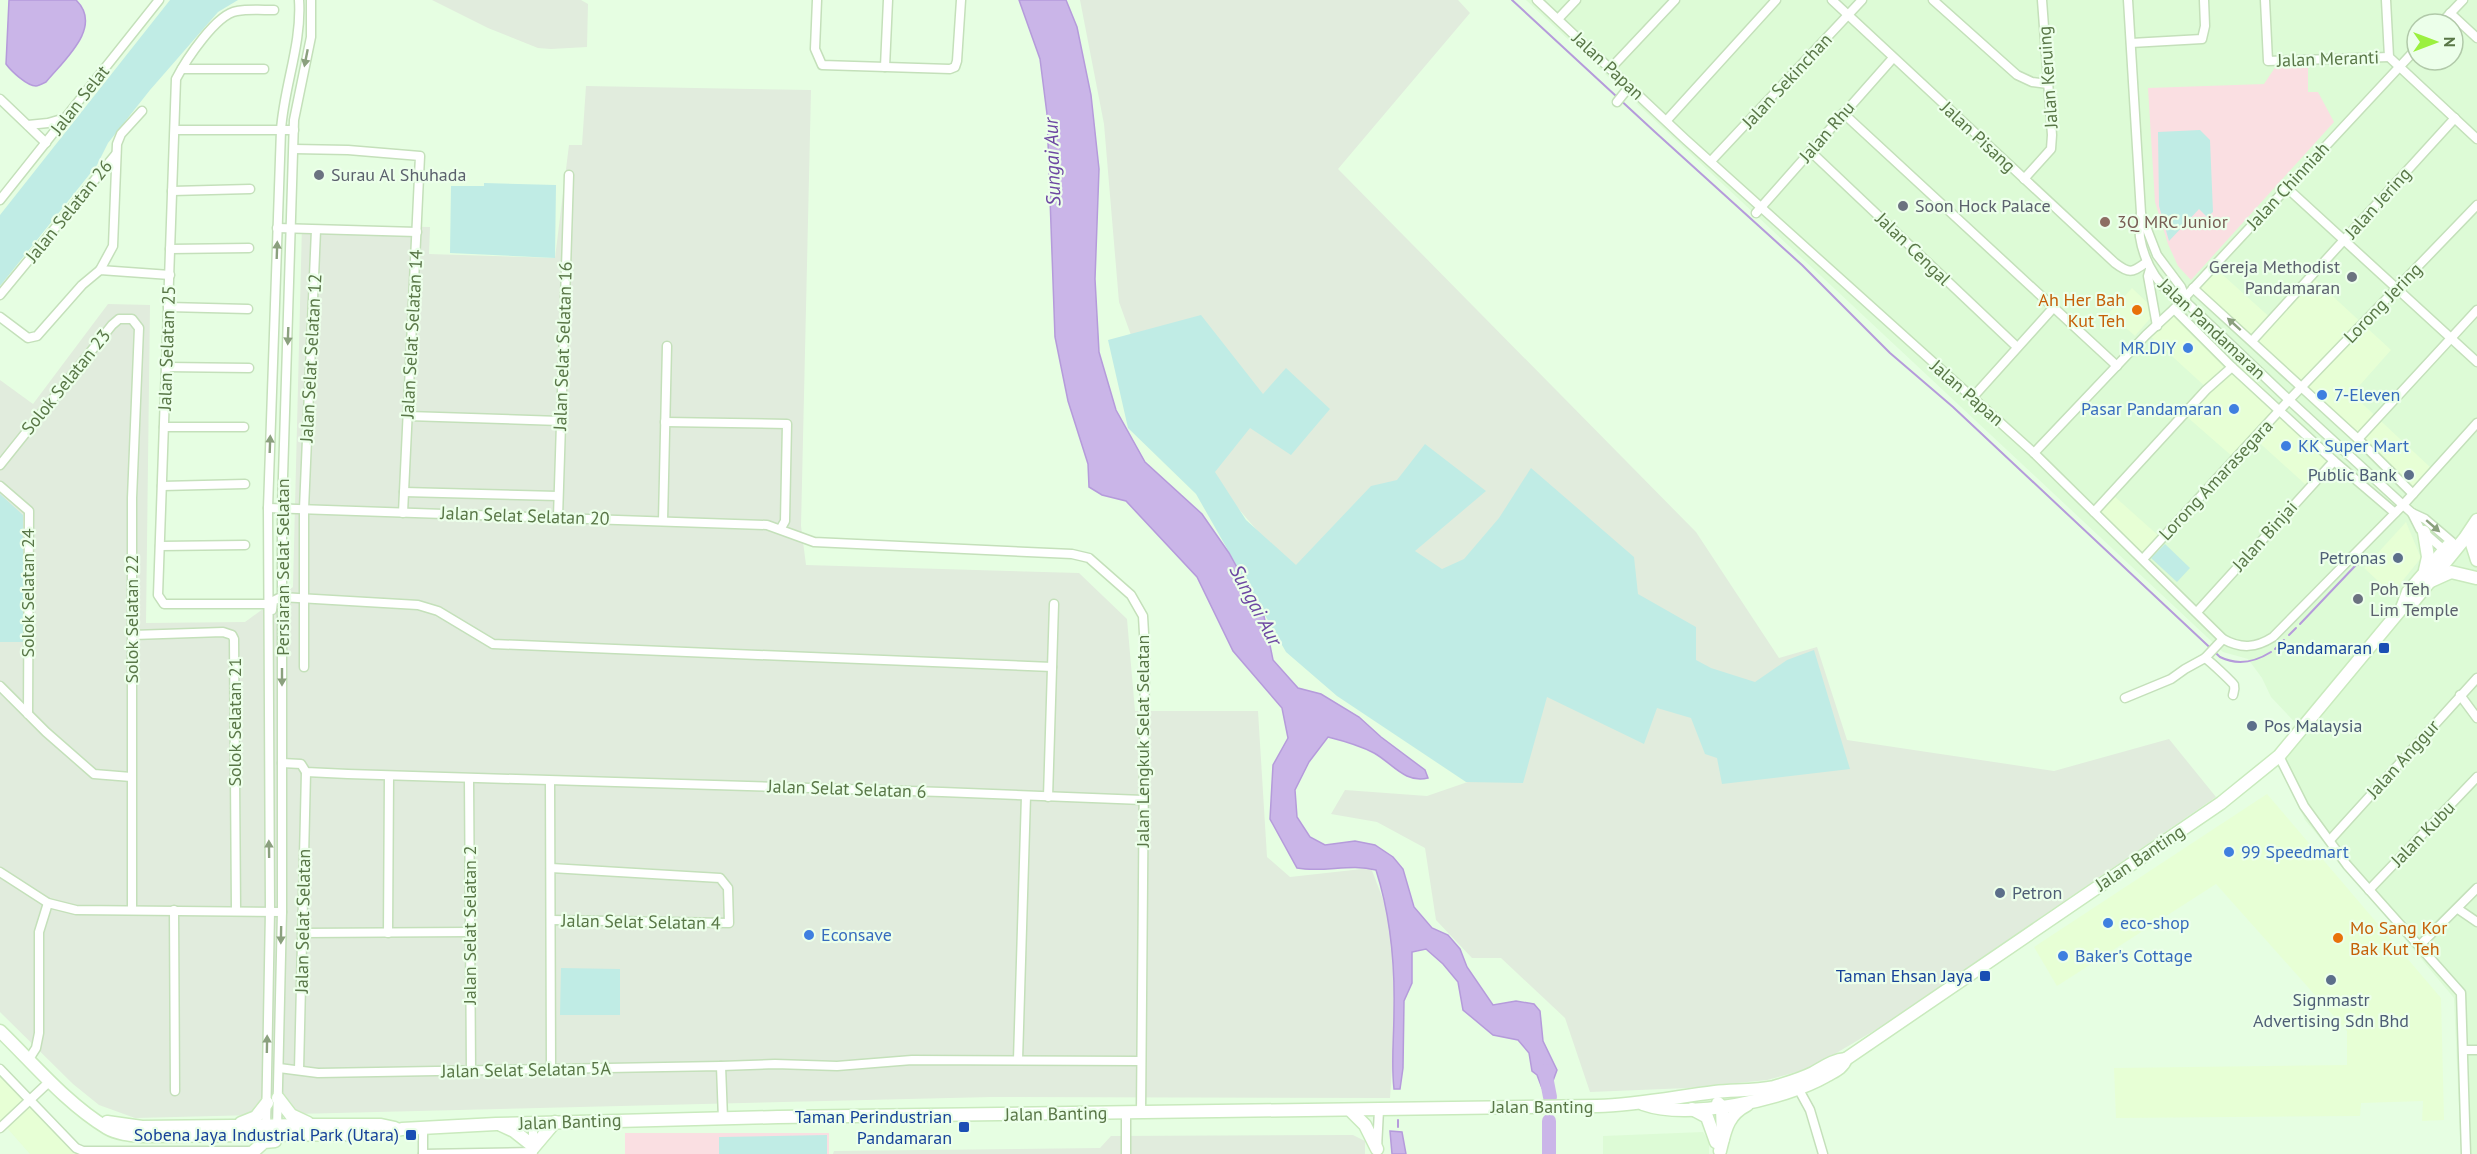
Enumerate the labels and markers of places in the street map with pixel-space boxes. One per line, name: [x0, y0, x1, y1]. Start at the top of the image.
place label: Surau Al Shuhada: [331, 163, 466, 186]
marker: Surau Al Shuhada: [312, 168, 326, 182]
place label: Soon Hock Palace: [1915, 194, 2051, 217]
marker: Soon Hock Palace: [1896, 199, 1910, 213]
place label: 3Q MRC Junior: [2117, 210, 2228, 233]
marker: 3Q MRC Junior: [2098, 215, 2112, 229]
place label: Gereja Methodist Pandamaran: [2209, 255, 2340, 299]
marker: Gereja Methodist Pandamaran: [2345, 270, 2359, 284]
place label: Ah Her Bah Kut Teh: [2038, 288, 2125, 332]
marker: Ah Her Bah Kut Teh: [2130, 303, 2144, 317]
place label: MR.DIY: [2120, 336, 2176, 359]
marker: MR.DIY: [2181, 341, 2195, 355]
place label: 7-Eleven: [2334, 383, 2400, 406]
marker: 7-Eleven: [2315, 388, 2329, 402]
place label: Pasar Pandamaran: [2081, 397, 2222, 420]
marker: Pasar Pandamaran: [2227, 402, 2241, 416]
place label: KK Super Mart: [2298, 434, 2409, 457]
marker: KK Super Mart: [2279, 439, 2293, 453]
place label: Public Bank: [2308, 463, 2397, 486]
marker: Public Bank: [2402, 468, 2416, 482]
place label: Petronas: [2319, 546, 2386, 569]
marker: Petronas: [2391, 551, 2405, 565]
place label: Poh Teh Lim Temple: [2370, 577, 2459, 621]
marker: Poh Teh Lim Temple: [2351, 592, 2365, 606]
place label: Pandamaran: [2277, 636, 2372, 659]
marker: Pandamaran: [2377, 641, 2391, 655]
place label: Pos Malaysia: [2264, 714, 2363, 737]
marker: Pos Malaysia: [2245, 719, 2259, 733]
place label: 99 Speedmart: [2241, 840, 2349, 863]
marker: 99 Speedmart: [2222, 845, 2236, 859]
place label: Petron: [2012, 881, 2062, 904]
marker: Petron: [1993, 886, 2007, 900]
place label: eco-shop: [2120, 911, 2190, 934]
marker: eco-shop: [2101, 916, 2115, 930]
place label: Mo Sang Kor Bak Kut Teh: [2350, 916, 2447, 960]
place label: Econsave: [821, 923, 892, 946]
marker: Econsave: [802, 928, 816, 942]
marker: Mo Sang Kor Bak Kut Teh: [2331, 931, 2345, 945]
place label: Baker's Cottage: [2075, 944, 2193, 967]
marker: Baker's Cottage: [2056, 949, 2070, 963]
place label: Taman Ehsan Jaya: [1836, 964, 1973, 987]
marker: Taman Ehsan Jaya: [1978, 969, 1992, 983]
marker: Signmastr Advertising Sdn Bhd: [2324, 973, 2338, 987]
place label: Signmastr Advertising Sdn Bhd: [2253, 988, 2409, 1032]
place label: Taman Perindustrian Pandamaran: [795, 1105, 952, 1149]
marker: Taman Perindustrian Pandamaran: [957, 1120, 971, 1134]
place label: Sobena Jaya Industrial Park (Utara): [134, 1123, 399, 1146]
marker: Sobena Jaya Industrial Park (Utara): [404, 1128, 418, 1142]

